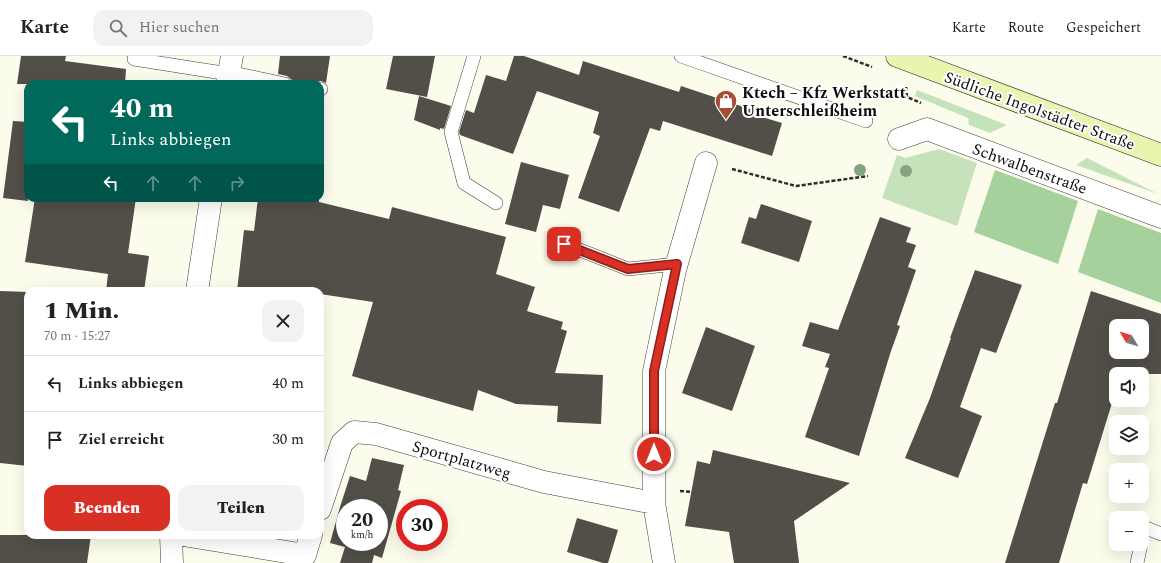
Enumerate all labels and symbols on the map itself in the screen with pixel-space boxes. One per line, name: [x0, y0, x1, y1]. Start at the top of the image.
street label: Südliche Ingolstädter Straße: [941, 65, 1138, 157]
place label: Ktech – Kfz Werkstatt Unterschleißheim: [742, 81, 906, 123]
shop icon: Ktech – Kfz Werkstatt Unterschleißheim: [713, 88, 739, 121]
street label: Schwalbenstraße: [969, 137, 1090, 201]
pin: [547, 227, 581, 261]
north arrow: [1109, 319, 1149, 359]
position arrow: [633, 433, 675, 475]
street label: Sportplatzweg: [409, 434, 514, 486]
speed limit sign: 30: [396, 499, 448, 551]

